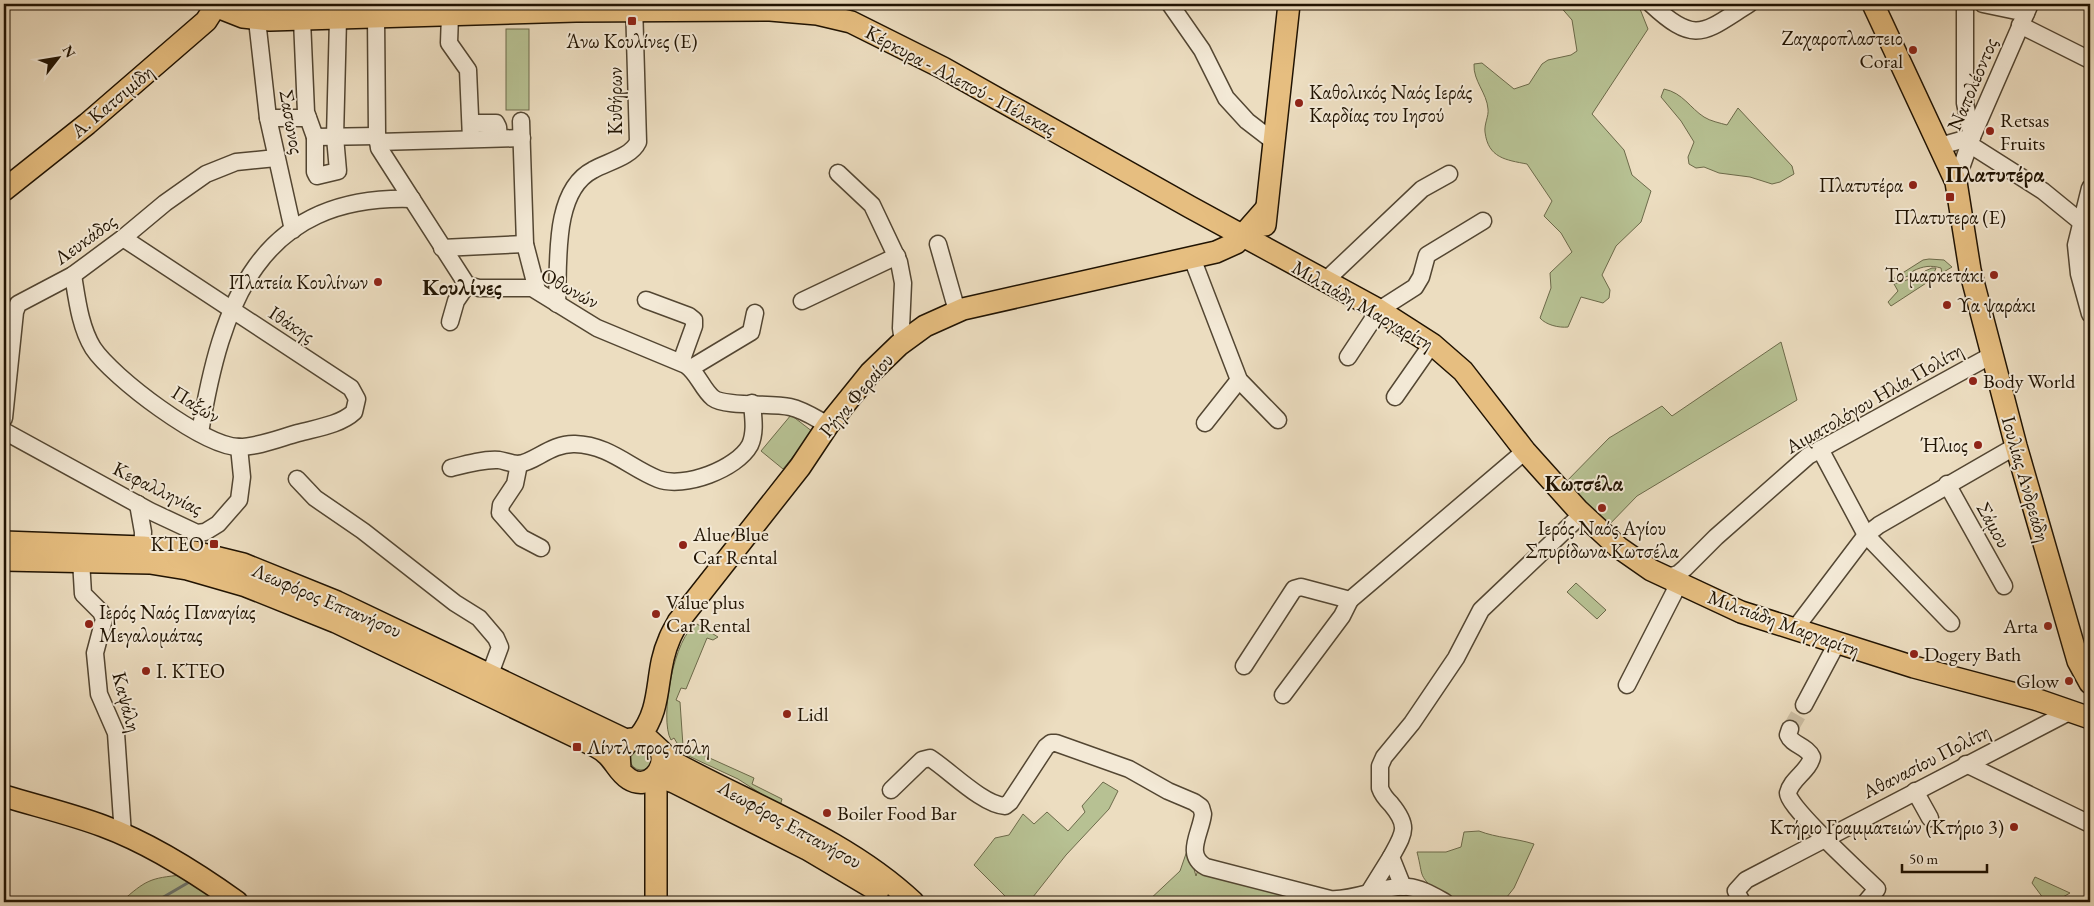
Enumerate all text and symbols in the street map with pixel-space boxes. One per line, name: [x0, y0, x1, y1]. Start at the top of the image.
marker: Άνω Κουλίνες (E): [626, 15, 638, 27]
street label: Κέρκυρα - Αλεπού - Πέλεκας: [861, 19, 1061, 142]
place label: Ζαχαροπλαστειο Coral: [1782, 25, 1903, 74]
place label: Άνω Κουλίνες (E): [565, 28, 698, 54]
north arrow: [32, 32, 82, 82]
street label: Ναπολέοντος: [1941, 33, 2003, 134]
text: N: [59, 42, 80, 61]
marker: Ζαχαροπλαστειο Coral: [1907, 44, 1919, 56]
street label: Α. Κατσιμίδη: [64, 59, 159, 144]
street label: Κυθήρων: [602, 67, 628, 135]
place label: Καθολικός Ναός Ιεράς Καρδίας του Ιησού: [1309, 79, 1472, 128]
street label: Σασωνος: [274, 88, 310, 156]
marker: Καθολικός Ναός Ιεράς Καρδίας του Ιησού: [1293, 97, 1305, 109]
place label: Retsas Fruits: [2000, 107, 2049, 156]
marker: Retsas Fruits: [1984, 125, 1996, 137]
district label: Πλατυτέρα: [1946, 160, 2045, 189]
place label: Πλατυτέρα: [1819, 172, 1904, 198]
marker: Πλατυτέρα: [1907, 179, 1919, 191]
marker: Πλατυτερα (E): [1944, 191, 1956, 203]
place label: Πλατυτερα (E): [1894, 204, 2006, 230]
street label: Λευκάδος: [48, 208, 121, 271]
street label: Μιλτιάδη Μαργαρίτη: [1287, 254, 1439, 356]
street label: Οθωνών: [536, 261, 604, 315]
place label: Το μαρκετάκι: [1885, 262, 1984, 288]
place label: Πλατεία Κουλίνων: [228, 269, 368, 295]
marker: Το μαρκετάκι: [1988, 269, 2000, 281]
district label: Κουλίνες: [422, 273, 502, 302]
marker: Πλατεία Κουλίνων: [372, 276, 384, 288]
place label: Υα ψαράκι: [1957, 292, 2036, 318]
marker: Υα ψαράκι: [1941, 299, 1953, 311]
street label: Ιθάκης: [264, 300, 320, 349]
street label: Αιματολόγου Ηλία Πολίτη: [1780, 337, 1967, 460]
street label: Ρήγα Φεραίου: [813, 347, 899, 443]
place label: Body World: [1983, 368, 2076, 394]
marker: Body World: [1967, 375, 1979, 387]
street label: Παξών: [167, 379, 225, 429]
street label: Ιουλίας Ανδρεάδη: [1996, 413, 2056, 545]
place label: Ήλιος: [1920, 432, 1968, 458]
marker: Ήλιος: [1972, 439, 1984, 451]
street label: Κεφαλληνίας: [109, 455, 207, 521]
district label: Κωτσέλα: [1545, 470, 1624, 497]
street label: Σάμου: [1971, 497, 2017, 553]
marker: Ιερός Ναός Αγίου Σπυρίδωνα Κωτσέλα: [1596, 502, 1608, 514]
place label: Ιερός Ναός Αγίου Σπυρίδωνα Κωτσέλα: [1526, 515, 1679, 564]
place label: Alue Blue Car Rental: [692, 521, 778, 570]
place label: ΚΤΕΟ: [150, 531, 204, 557]
marker: ΚΤΕΟ: [208, 538, 220, 550]
marker: Alue Blue Car Rental: [677, 539, 689, 551]
street label: Λεωφόρος Επτανήσου: [247, 556, 406, 643]
street label: Μιλτιάδη Μαργαρίτη: [1705, 583, 1863, 663]
place label: Value plus Car Rental: [666, 589, 751, 638]
place label: Ιερός Ναός Παναγίας Μεγαλομάτας: [99, 599, 256, 648]
marker: Value plus Car Rental: [650, 608, 662, 620]
place label: Arta: [2002, 613, 2038, 639]
marker: Ιερός Ναός Παναγίας Μεγαλομάτας: [83, 618, 95, 630]
marker: Arta: [2042, 620, 2054, 632]
place label: Dogery Bath: [1924, 641, 2021, 667]
marker: Dogery Bath: [1908, 648, 1920, 660]
place label: Ι. ΚΤΕΟ: [156, 658, 225, 684]
marker: Ι. ΚΤΕΟ: [140, 665, 152, 677]
place label: Glow: [2016, 668, 2059, 694]
street label: Καψάλη: [106, 669, 148, 735]
marker: Glow: [2063, 675, 2075, 687]
place label: Lidl: [797, 701, 829, 727]
marker: Lidl: [781, 708, 793, 720]
street label: Αθανασίου Πολίτη: [1857, 718, 1994, 805]
place label: Λίντλ προς πόλη: [586, 734, 710, 760]
marker: Λίντλ προς πόλη: [571, 741, 583, 753]
street label: Λεωφόρος Επτανήσου: [713, 773, 866, 874]
place label: Boiler Food Bar: [837, 800, 957, 826]
marker: Boiler Food Bar: [821, 807, 833, 819]
place label: Κτήριο Γραμματειών (Κτήριο 3): [1770, 814, 2004, 840]
marker: Κτήριο Γραμματειών (Κτήριο 3): [2008, 821, 2020, 833]
scale bar: [1902, 841, 1986, 873]
text: 50 m: [1909, 849, 1938, 868]

